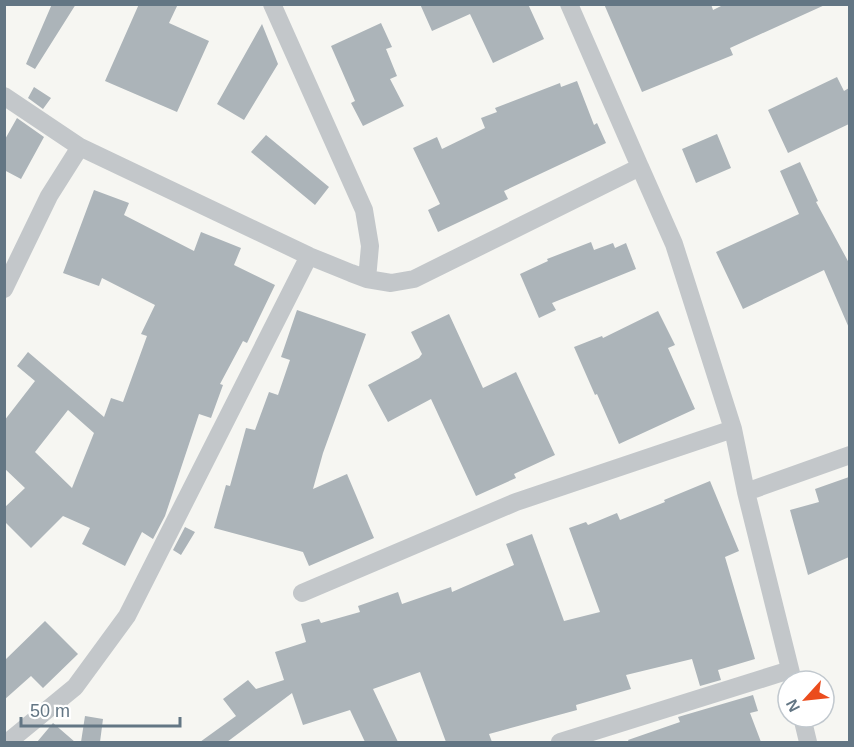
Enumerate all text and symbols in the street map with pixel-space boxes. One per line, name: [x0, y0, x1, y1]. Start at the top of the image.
north arrow: [776, 669, 836, 729]
scale bar: [21, 690, 180, 728]
text: N: [783, 697, 803, 715]
text: 50 m: [30, 701, 70, 721]

